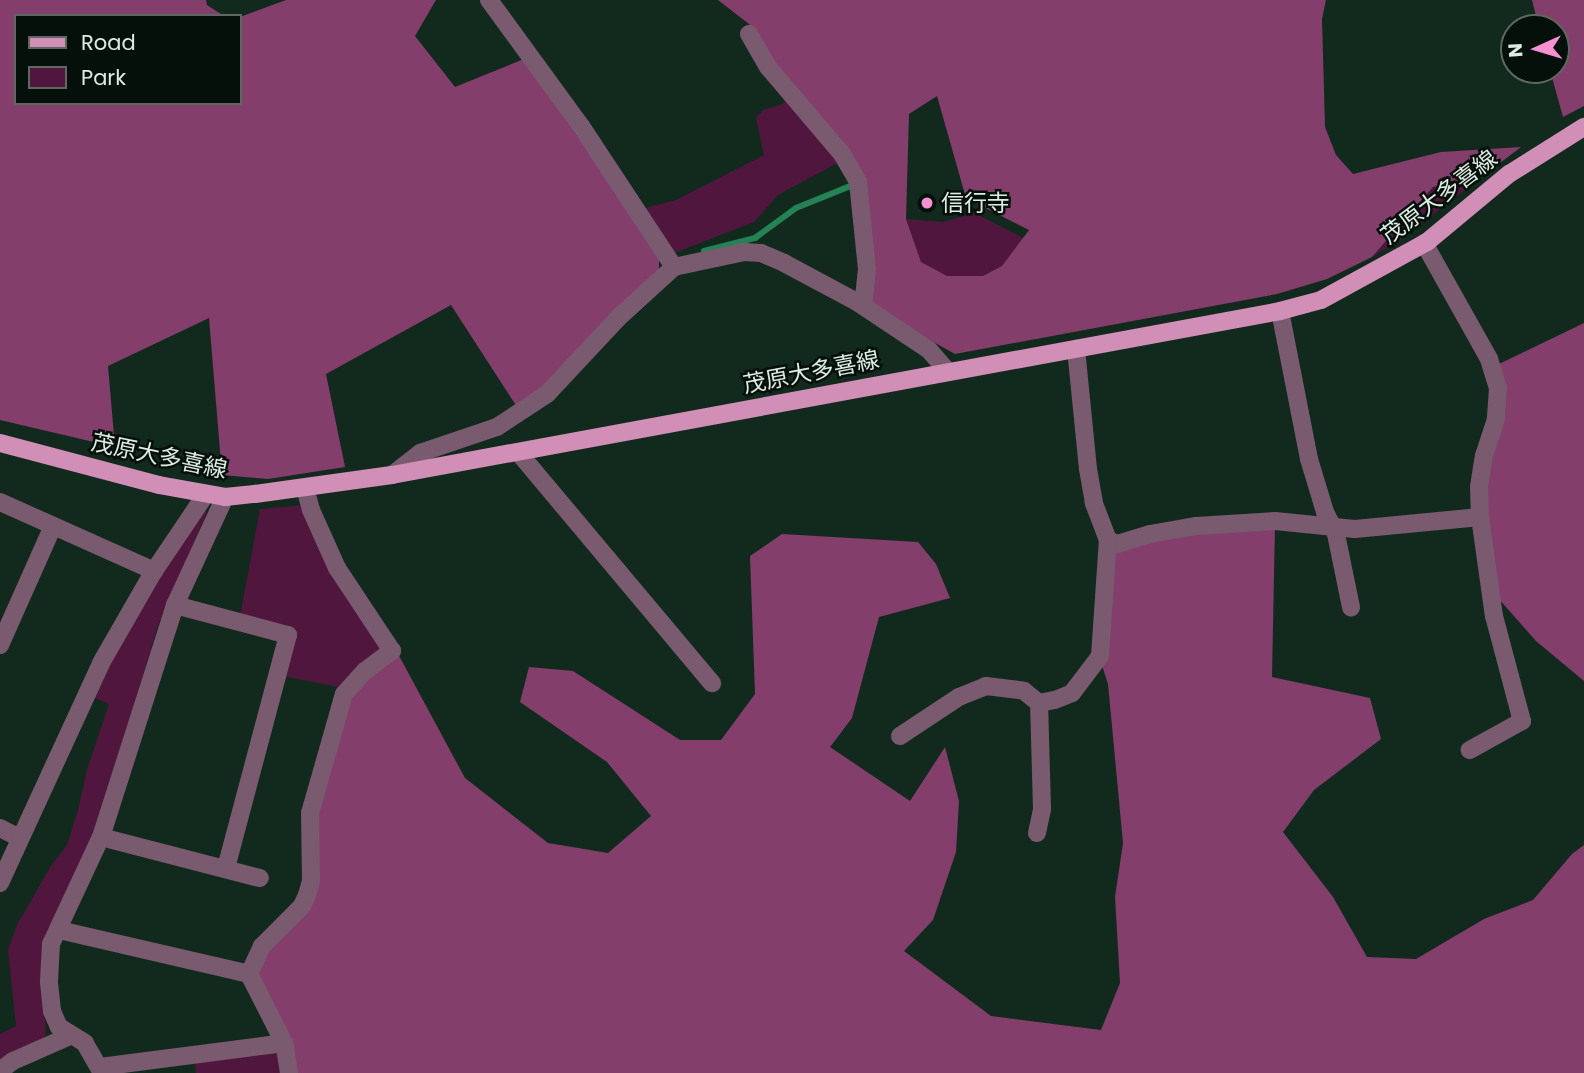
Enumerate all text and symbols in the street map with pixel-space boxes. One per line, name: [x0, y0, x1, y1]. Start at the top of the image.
legend: [14, 14, 242, 105]
north arrow: [1500, 14, 1570, 84]
text: Road: [81, 28, 136, 57]
text: N: [1502, 42, 1530, 58]
text: Park: [81, 63, 126, 92]
street label: 茂原大多喜線: [1376, 144, 1502, 250]
place label: 信行寺: [941, 189, 1010, 217]
marker: 信行寺: [919, 195, 935, 211]
street label: 茂原大多喜線: [741, 345, 881, 399]
street label: 茂原大多喜線: [89, 428, 229, 484]

